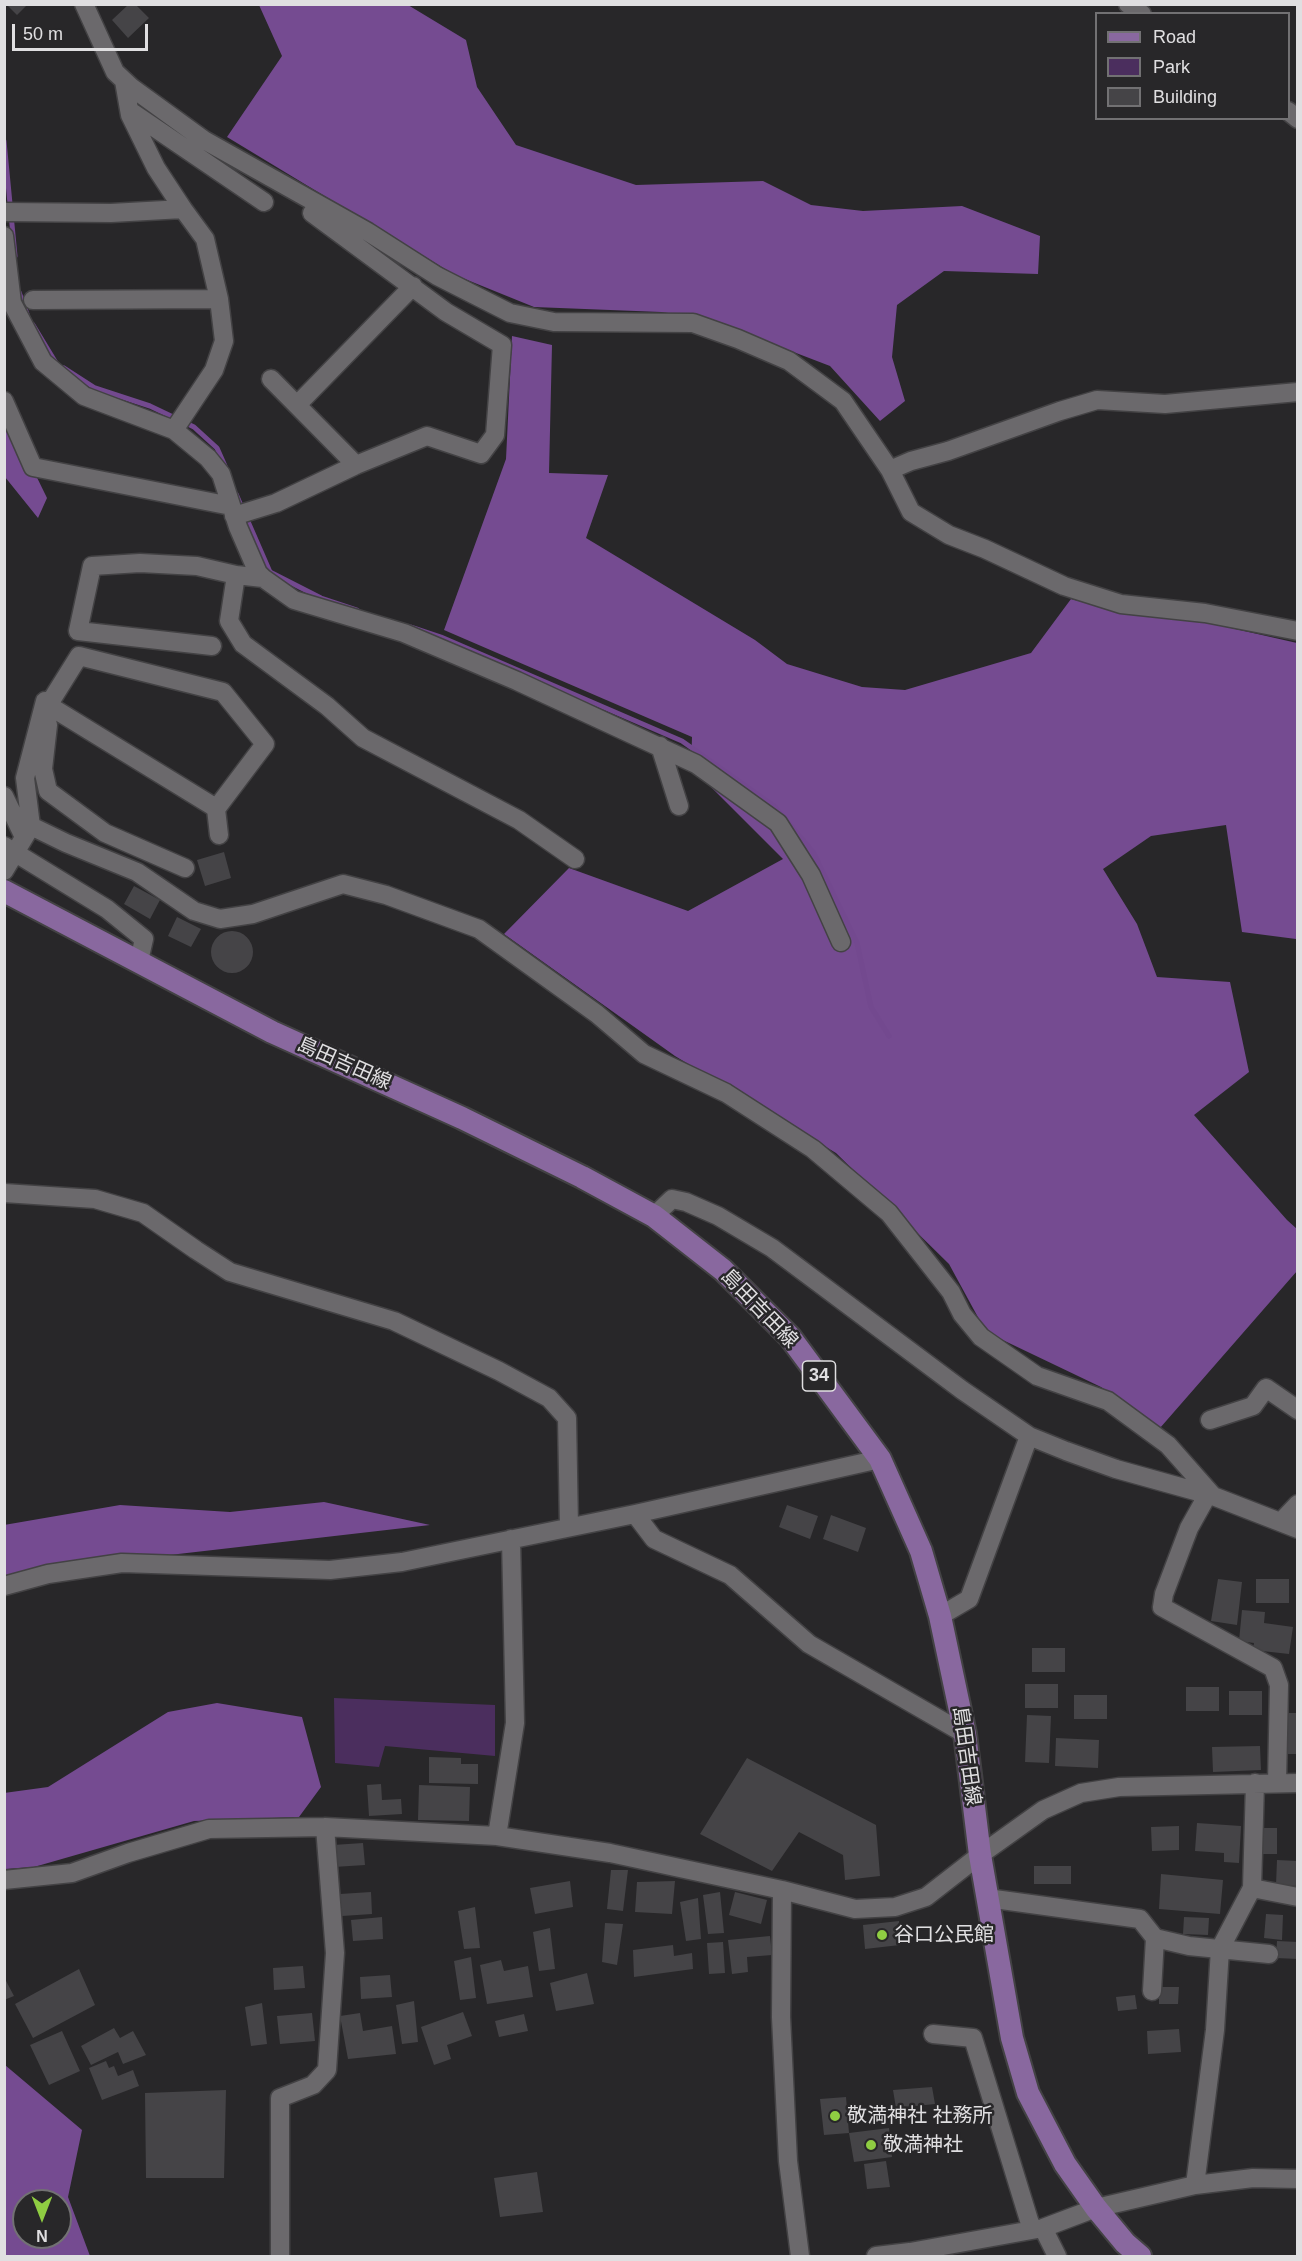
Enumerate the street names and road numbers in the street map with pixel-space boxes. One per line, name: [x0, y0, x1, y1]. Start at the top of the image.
street label: 島田吉田線: [293, 1033, 395, 1095]
street label: 島田吉田線: [716, 1265, 802, 1353]
road number: 34: [802, 1361, 836, 1391]
street label: 島田吉田線: [947, 1705, 985, 1807]

